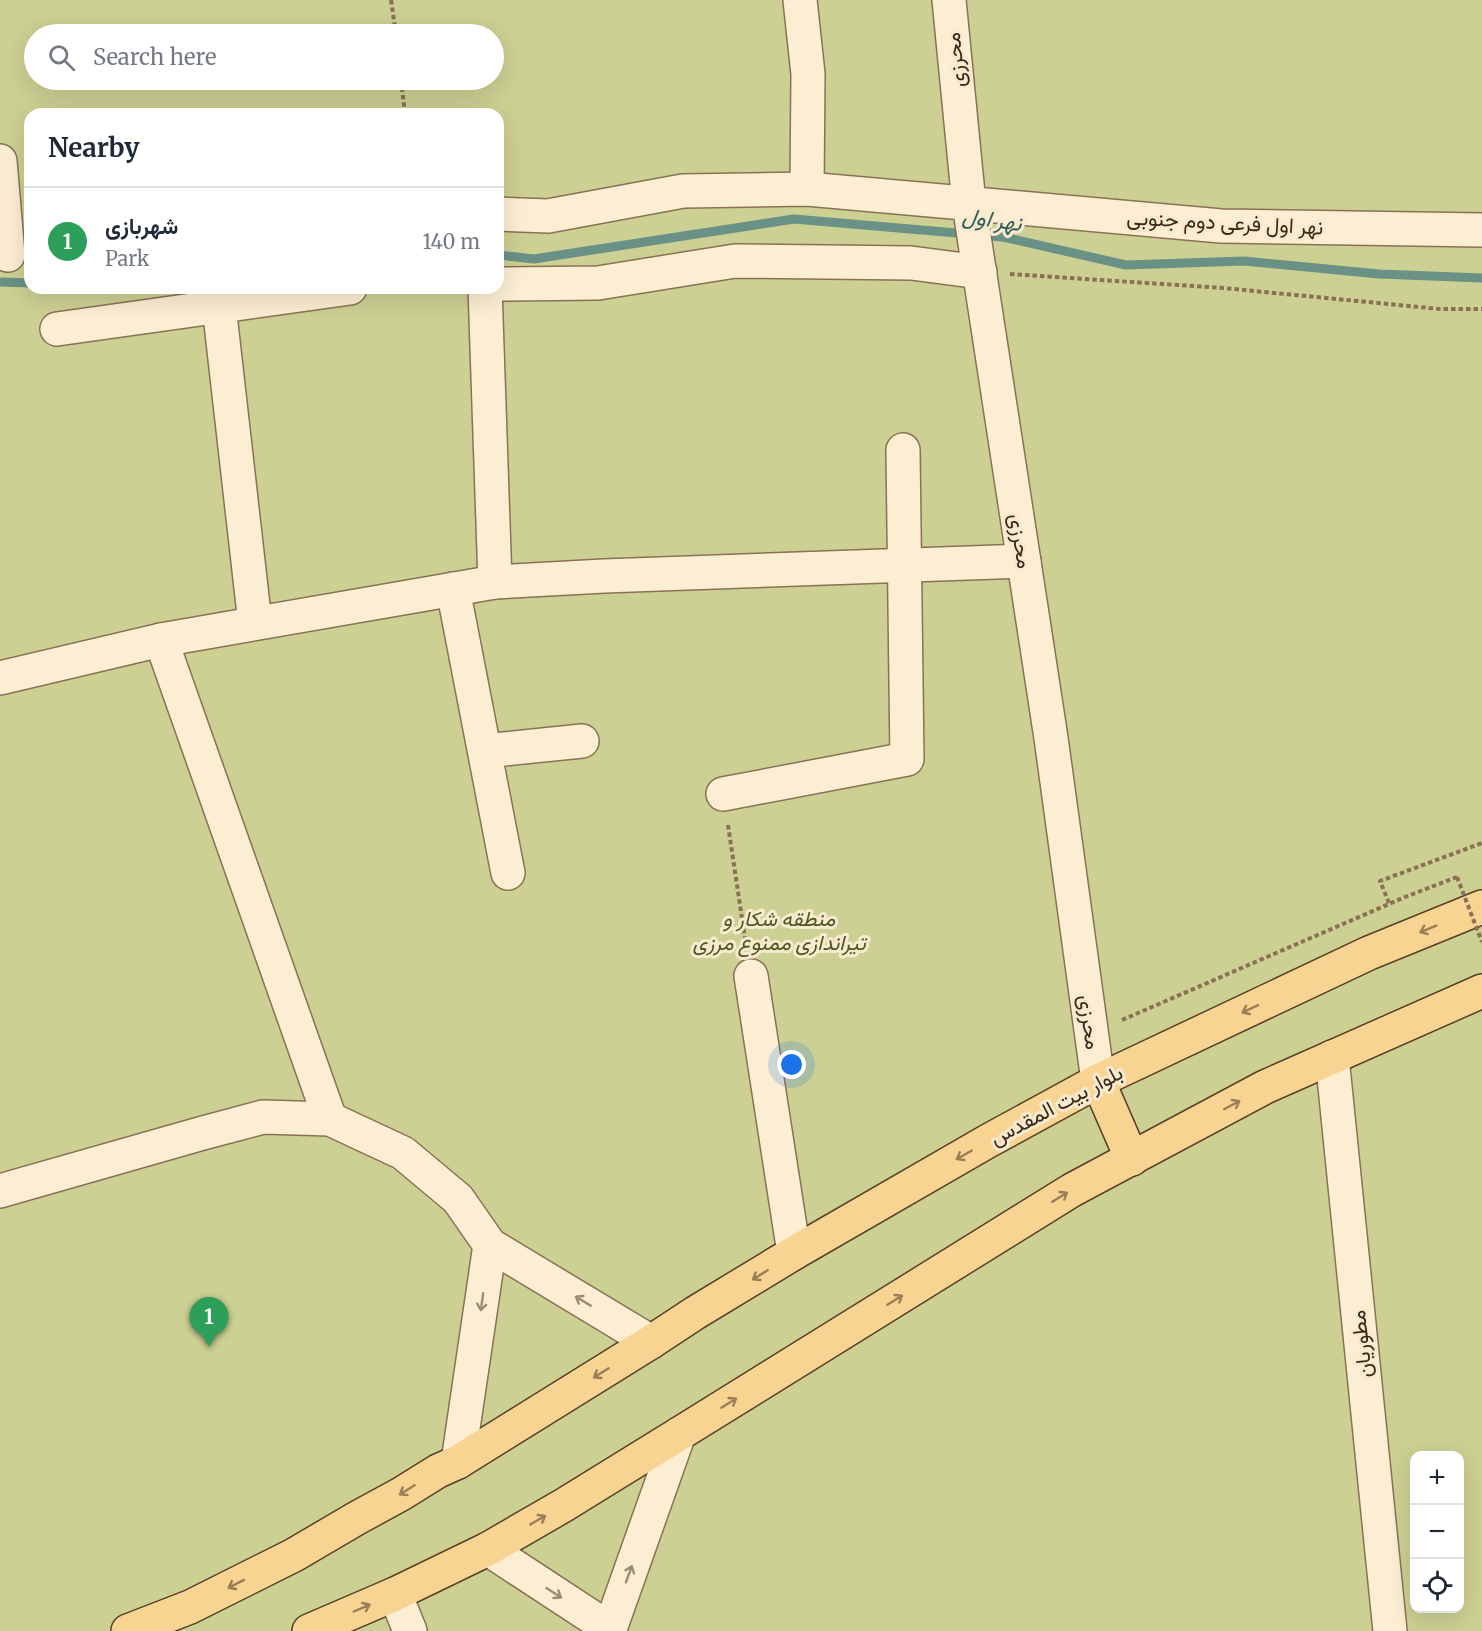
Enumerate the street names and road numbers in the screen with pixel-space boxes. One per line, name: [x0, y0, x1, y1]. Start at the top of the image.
street label: محرزی: [939, 31, 971, 89]
street label: نهر اول فرعی دوم جنوبی: [1126, 203, 1324, 242]
street label: محرزی: [1003, 512, 1039, 570]
street label: محرزی: [1073, 993, 1107, 1051]
street label: بلوار بیت المقدس: [985, 1059, 1127, 1151]
street label: مطوریان: [1344, 1309, 1378, 1379]

